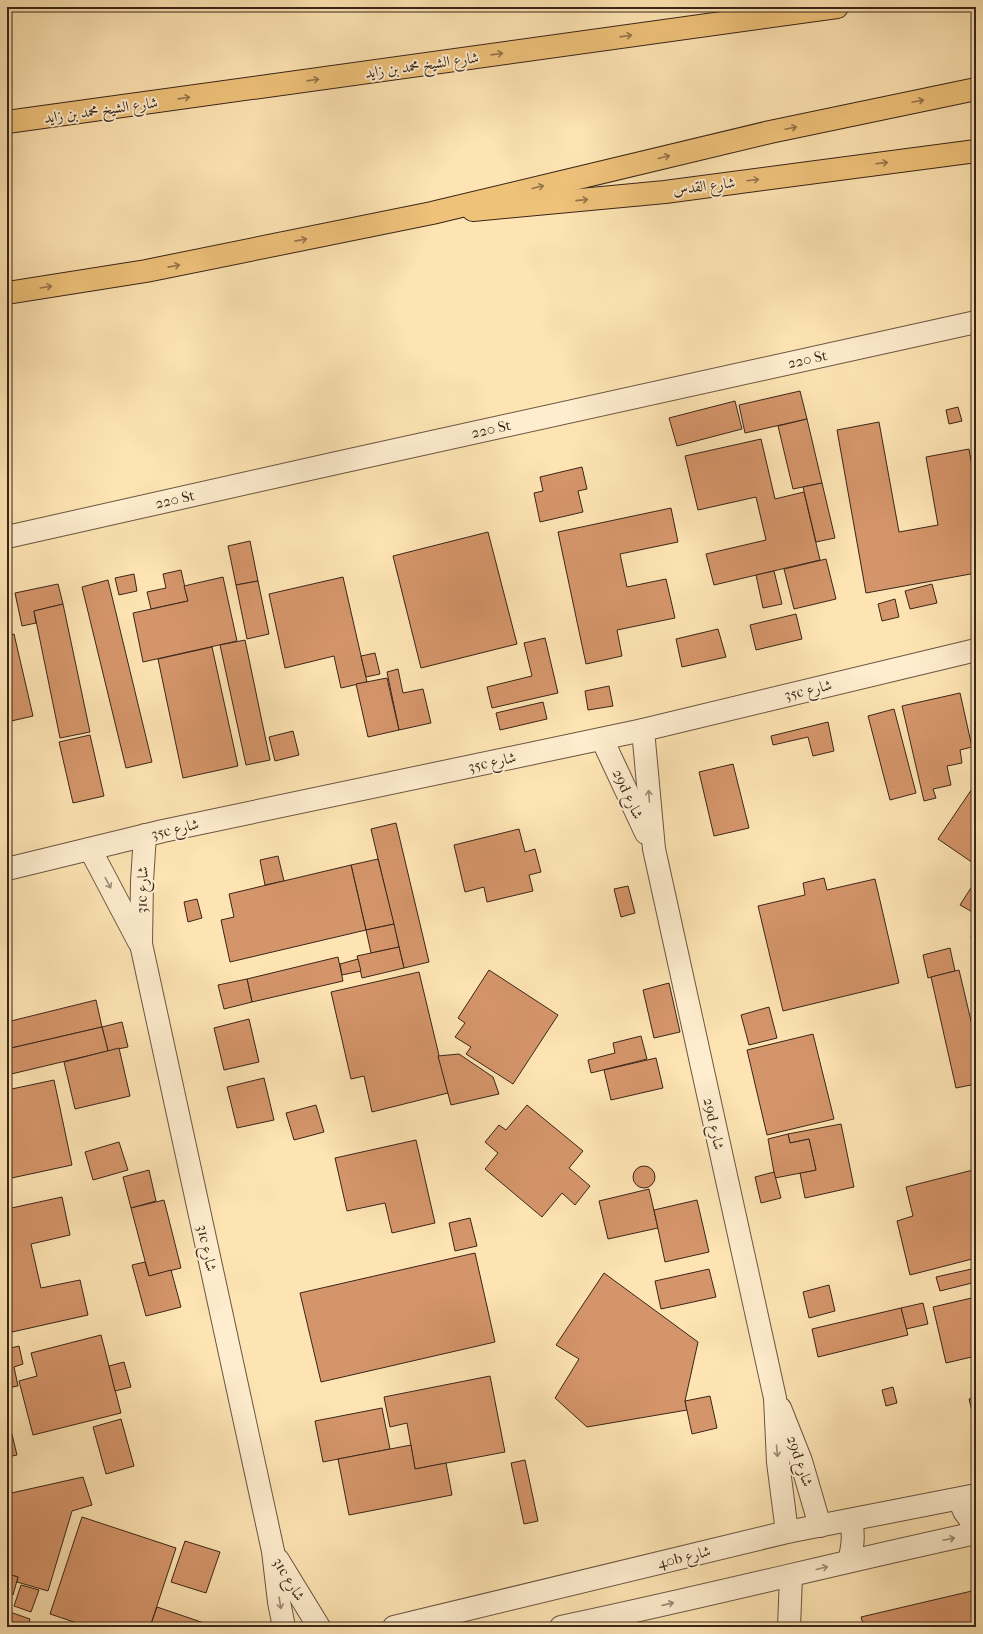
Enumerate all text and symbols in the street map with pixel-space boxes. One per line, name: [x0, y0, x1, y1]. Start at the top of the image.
one-way arrow: [619, 32, 632, 40]
street label: شارع الشيخ محمد بن زايد: [364, 48, 481, 87]
one-way arrow: [490, 50, 503, 58]
one-way arrow: [306, 76, 319, 84]
street label: شارع الشيخ محمد بن زايد: [43, 93, 160, 132]
one-way arrow: [177, 94, 190, 102]
one-way arrow: [911, 97, 924, 105]
one-way arrow: [784, 124, 797, 132]
one-way arrow: [657, 152, 670, 160]
one-way arrow: [875, 159, 888, 167]
street label: شارع القدس: [672, 173, 737, 203]
one-way arrow: [746, 176, 759, 184]
one-way arrow: [531, 183, 544, 191]
one-way arrow: [575, 197, 588, 204]
one-way arrow: [294, 235, 307, 243]
one-way arrow: [167, 261, 180, 269]
one-way arrow: [39, 283, 52, 291]
street label: 220 St: [786, 346, 830, 372]
street label: 220 St: [470, 416, 513, 442]
street label: 220 St: [153, 486, 197, 512]
street label: 35c شارع: [782, 676, 835, 708]
street label: 35c شارع: [466, 748, 518, 780]
street label: 29d شارع: [605, 766, 647, 824]
one-way arrow: [646, 790, 653, 803]
street label: 35c شارع: [149, 815, 202, 847]
street label: 31c شارع: [132, 866, 156, 914]
one-way arrow: [104, 877, 112, 889]
street label: 29d شارع: [696, 1096, 728, 1153]
street label: 31c شارع: [189, 1223, 221, 1274]
street label: 29d شارع: [779, 1433, 817, 1490]
one-way arrow: [773, 1444, 781, 1457]
one-way arrow: [942, 1535, 955, 1543]
street label: 40b شارع: [656, 1542, 713, 1576]
street label: 31c شارع: [266, 1554, 309, 1606]
one-way arrow: [815, 1564, 828, 1571]
one-way arrow: [276, 1596, 284, 1609]
one-way arrow: [661, 1599, 674, 1607]

